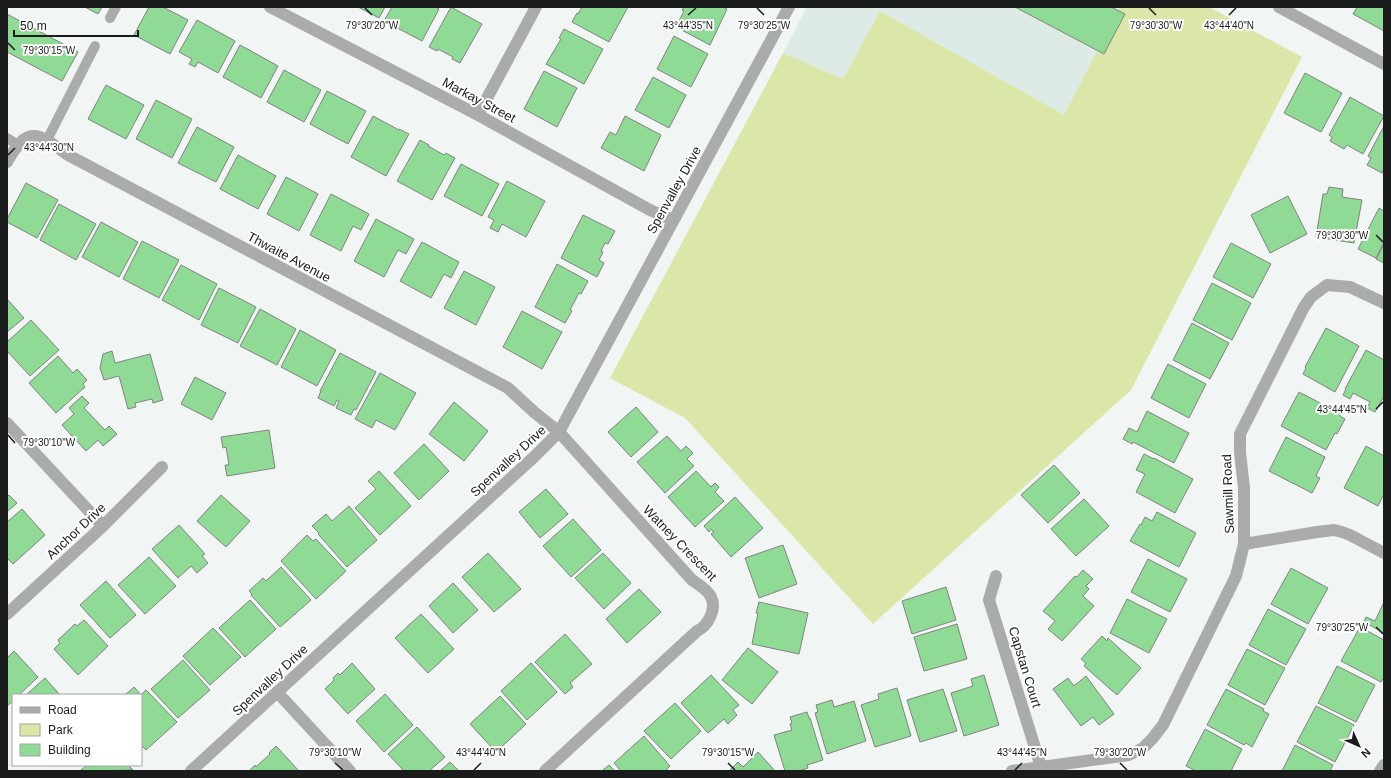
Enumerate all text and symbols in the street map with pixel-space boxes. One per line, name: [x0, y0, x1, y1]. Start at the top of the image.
scale bar: [14, 12, 138, 38]
text: 50 m: [20, 19, 47, 33]
text: 79°30'20"W: [346, 20, 399, 31]
text: 43°44'35"N: [663, 20, 713, 31]
text: 79°30'25"W: [738, 20, 791, 31]
text: 79°30'30"W: [1130, 20, 1183, 31]
text: 43°44'40"N: [1204, 20, 1254, 31]
text: 79°30'15"W: [23, 45, 76, 56]
street label: Markay Street: [440, 74, 519, 126]
text: 43°44'30"N: [24, 142, 74, 153]
street label: Spenvalley Drive: [644, 144, 704, 236]
street label: Thwaite Avenue: [245, 229, 333, 285]
text: 79°30'30"W: [1316, 230, 1369, 241]
text: 43°44'45"N: [1317, 404, 1367, 415]
street label: Spenvalley Drive: [467, 422, 549, 500]
text: 79°30'10"W: [23, 437, 76, 448]
street label: Sawmill Road: [1219, 454, 1237, 534]
street label: Anchor Drive: [43, 500, 109, 562]
street label: Watney Crescent: [640, 502, 720, 584]
text: 79°30'25"W: [1316, 622, 1369, 633]
street label: Capstan Court: [1006, 625, 1045, 710]
street label: Spenvalley Drive: [229, 641, 311, 719]
legend: [12, 694, 142, 766]
text: Road: [48, 703, 77, 717]
text: Park: [48, 723, 74, 737]
north arrow: [1339, 726, 1379, 766]
text: Building: [48, 743, 91, 757]
text: N: [1359, 746, 1373, 760]
text: 79°30'10"W: [309, 747, 362, 758]
text: 43°44'40"N: [456, 747, 506, 758]
text: 79°30'15"W: [702, 747, 755, 758]
text: 43°44'45"N: [997, 747, 1047, 758]
text: 79°30'20"W: [1094, 747, 1147, 758]

